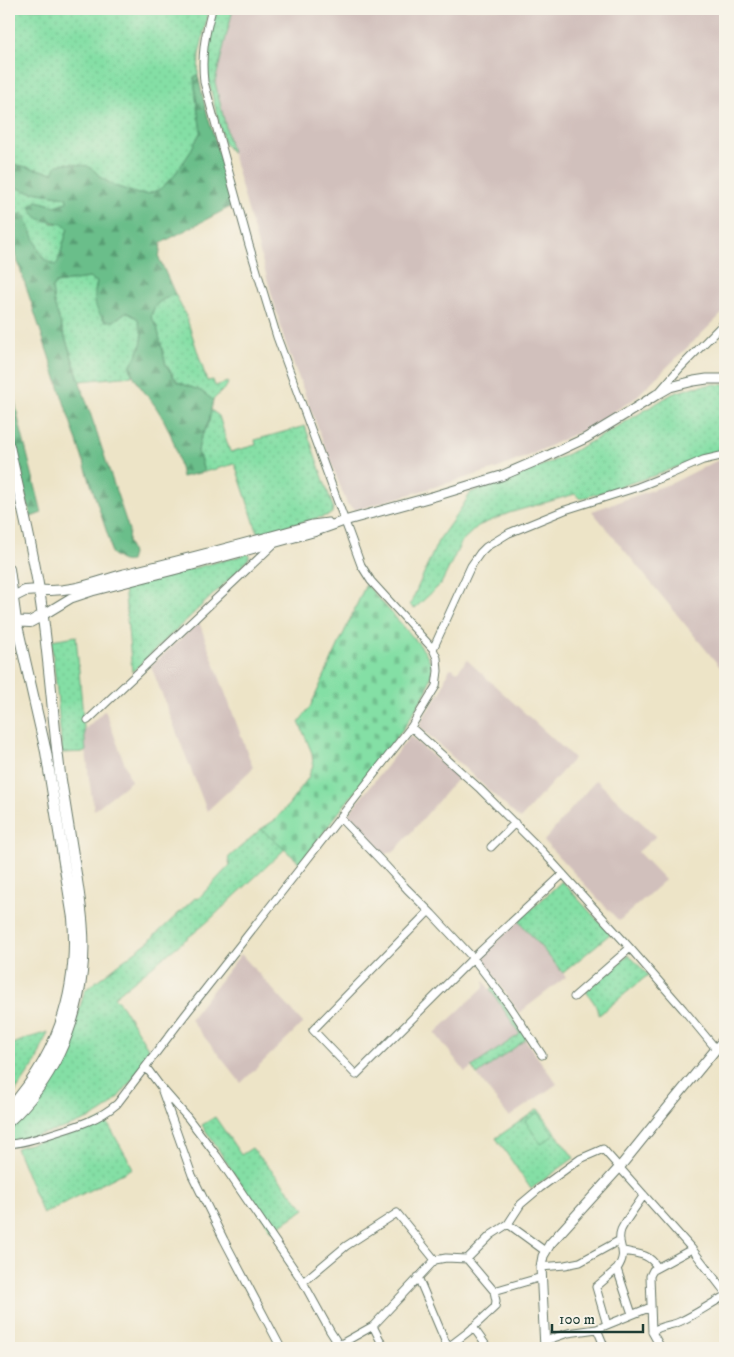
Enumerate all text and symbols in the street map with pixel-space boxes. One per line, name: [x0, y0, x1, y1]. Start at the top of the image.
scale bar: [552, 1302, 643, 1334]
text: 100 m: [559, 1310, 595, 1329]

